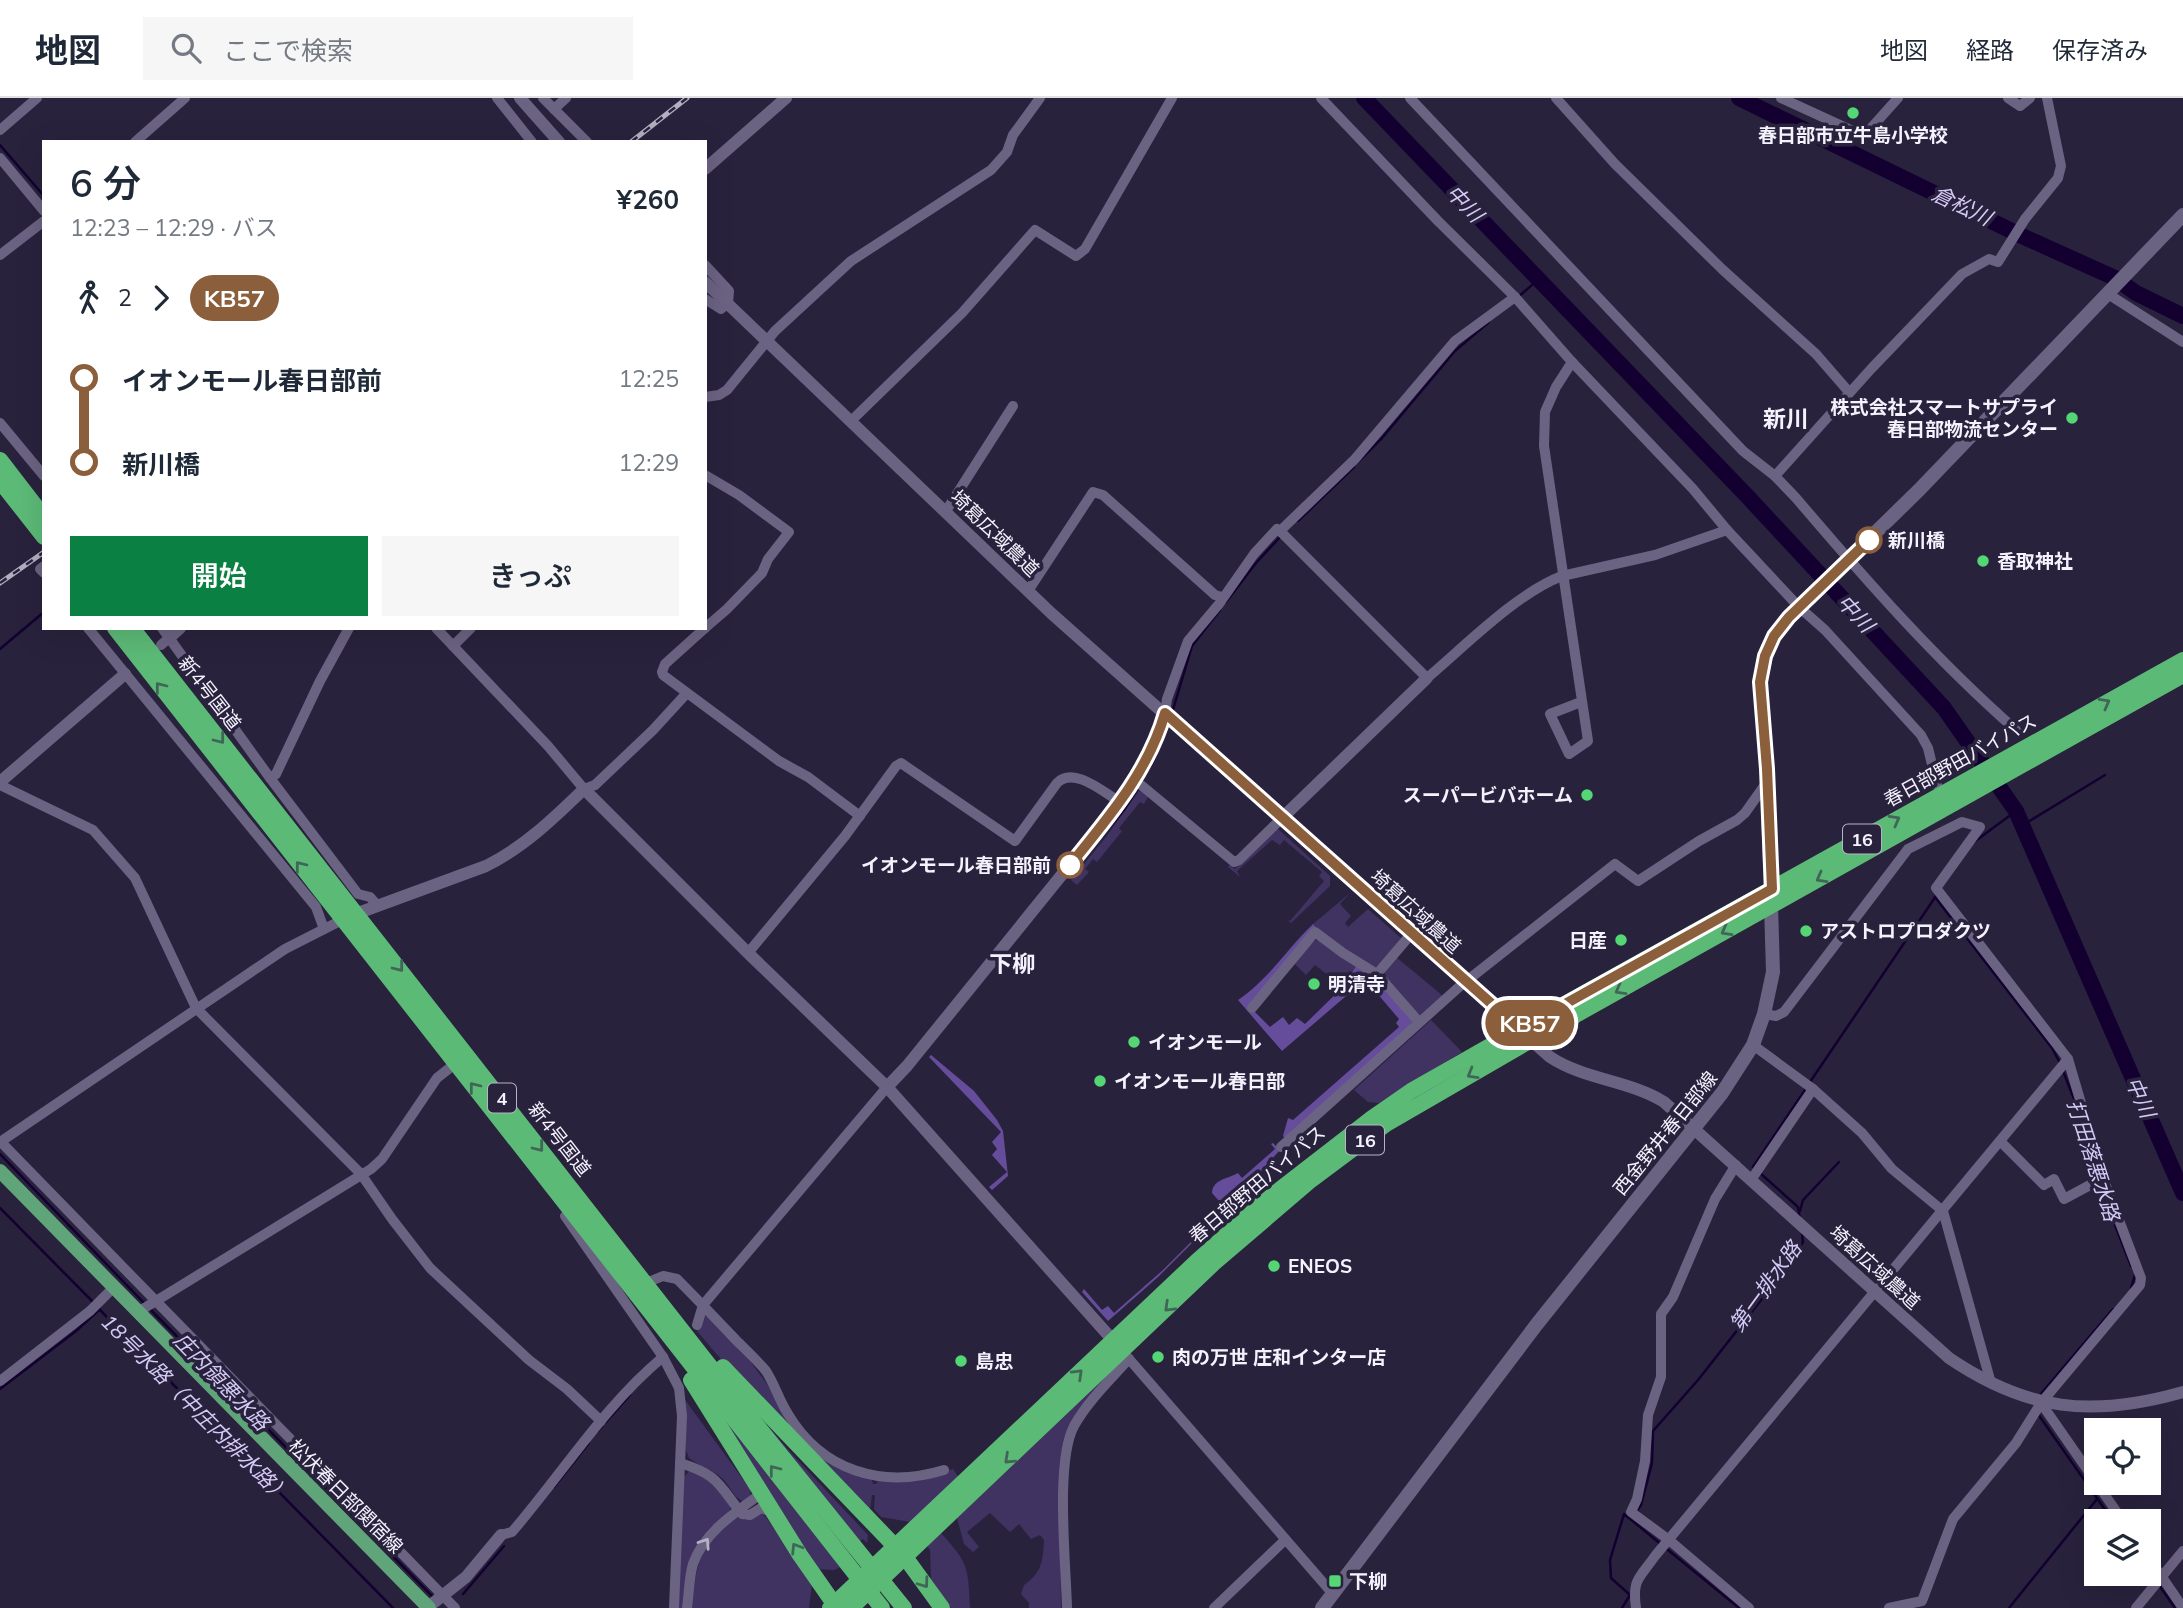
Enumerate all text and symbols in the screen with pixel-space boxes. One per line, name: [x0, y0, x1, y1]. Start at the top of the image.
search box: [143, 17, 633, 80]
text: 地図: [35, 29, 101, 70]
icon: search: [167, 29, 205, 67]
text: ここで検索: [223, 34, 353, 67]
text: 地図: [1880, 35, 1928, 65]
text: 経路: [1966, 35, 2014, 65]
text: 保存済み: [2052, 35, 2148, 65]
marker: 春日部市立牛島小学校: [1845, 105, 1861, 121]
place label: 春日部市立牛島小学校: [1758, 123, 1948, 147]
text: 6 分: [70, 159, 141, 207]
water label: 中川: [1441, 179, 1490, 229]
water label: 倉松川: [1928, 180, 1998, 231]
text: ¥260: [617, 183, 679, 216]
text: 12:23 – 12:29 · バス: [70, 213, 278, 242]
icon: walk: [70, 279, 108, 317]
icon: forward: [142, 279, 180, 317]
text: 2: [118, 283, 132, 312]
text: KB57: [204, 283, 265, 313]
text: イオンモール春日部前: [122, 364, 382, 397]
text: 12:25: [619, 364, 679, 393]
place label: 株式会社スマートサプライ 春日部物流センター: [1831, 395, 2058, 441]
district label: 新川: [1763, 404, 1809, 433]
marker: 株式会社スマートサプライ 春日部物流センター: [2064, 410, 2080, 426]
text: 新川橋: [122, 448, 200, 481]
text: 12:29: [619, 448, 679, 477]
street label: 埼葛広域農道: [946, 485, 1044, 581]
marker: 新川橋: [1856, 527, 1882, 553]
place label: 新川橋: [1888, 528, 1945, 552]
button: 開始: [70, 536, 368, 616]
button: きっぷ: [382, 536, 679, 616]
place label: 香取神社: [1997, 549, 2073, 573]
marker: 香取神社: [1975, 553, 1991, 569]
water label: 中川: [1832, 589, 1881, 639]
street label: 新4号国道: [174, 651, 246, 735]
one-way arrow: [156, 682, 169, 694]
one-way arrow: [2098, 698, 2111, 711]
street label: 春日部野田バイパス: [1880, 708, 2040, 812]
one-way arrow: [211, 732, 224, 744]
place label: スーパービバホーム: [1403, 783, 1573, 807]
marker: スーパービバホーム: [1579, 787, 1595, 803]
one-way arrow: [1888, 815, 1901, 828]
road number: 16: [1843, 824, 1881, 854]
marker: イオンモール春日部前: [1057, 852, 1083, 878]
place label: イオンモール春日部前: [861, 853, 1051, 877]
one-way arrow: [296, 861, 309, 874]
street label: 埼葛広域農道: [1366, 864, 1466, 958]
one-way arrow: [1815, 870, 1828, 883]
place label: アストロプロダクツ: [1820, 919, 1991, 943]
one-way arrow: [1721, 923, 1733, 936]
marker: アストロプロダクツ: [1798, 923, 1814, 939]
place label: 日産: [1569, 928, 1607, 952]
marker: 日産: [1613, 932, 1629, 948]
district label: 下柳: [989, 949, 1035, 978]
one-way arrow: [391, 960, 404, 972]
place label: 明清寺: [1328, 972, 1385, 996]
marker: 明清寺: [1306, 976, 1322, 992]
one-way arrow: [1615, 982, 1628, 995]
line badge: KB57: [1481, 1000, 1579, 1046]
text: KB57: [1499, 1008, 1561, 1038]
place label: イオンモール: [1148, 1030, 1262, 1054]
marker: イオンモール: [1126, 1034, 1142, 1050]
one-way arrow: [1467, 1066, 1479, 1079]
street label: 西金野井春日部線: [1608, 1066, 1722, 1200]
place label: イオンモール春日部: [1114, 1069, 1285, 1093]
marker: イオンモール春日部: [1092, 1073, 1108, 1089]
water label: 中川: [2121, 1073, 2162, 1123]
one-way arrow: [470, 1082, 483, 1094]
road number: 4: [488, 1084, 516, 1113]
water label: 打田落悪水路: [2062, 1096, 2126, 1226]
street label: 新4号国道: [524, 1097, 596, 1181]
street label: 春日部野田バイパス: [1184, 1120, 1330, 1248]
road number: 16: [1346, 1126, 1384, 1154]
one-way arrow: [531, 1139, 544, 1151]
street label: 埼葛広域農道: [1825, 1220, 1925, 1314]
water label: 第一排水路: [1724, 1234, 1808, 1336]
place label: ENEOS: [1288, 1254, 1352, 1278]
marker: ENEOS: [1266, 1258, 1282, 1274]
one-way arrow: [1164, 1299, 1177, 1312]
water label: 18号水路（中庄内排水路）: [96, 1308, 296, 1508]
water label: 庄内領悪水路: [169, 1327, 277, 1437]
place label: 肉の万世 庄和インター店: [1172, 1345, 1386, 1369]
place label: 島忠: [975, 1349, 1013, 1373]
marker: 肉の万世 庄和インター店: [1150, 1349, 1166, 1365]
marker: 島忠: [953, 1353, 969, 1369]
one-way arrow: [1070, 1370, 1083, 1383]
map controls: [2084, 1418, 2161, 1586]
button: locate: [2084, 1418, 2161, 1495]
street label: 松伏春日部関宿線: [284, 1434, 408, 1558]
one-way arrow: [1004, 1450, 1017, 1463]
one-way arrow: [769, 1466, 782, 1478]
button: layers: [2084, 1509, 2161, 1586]
one-way arrow: [697, 1538, 709, 1551]
one-way arrow: [791, 1543, 804, 1556]
place label: 下柳: [1349, 1569, 1387, 1593]
marker: 下柳: [1327, 1573, 1343, 1589]
one-way arrow: [915, 1575, 928, 1587]

